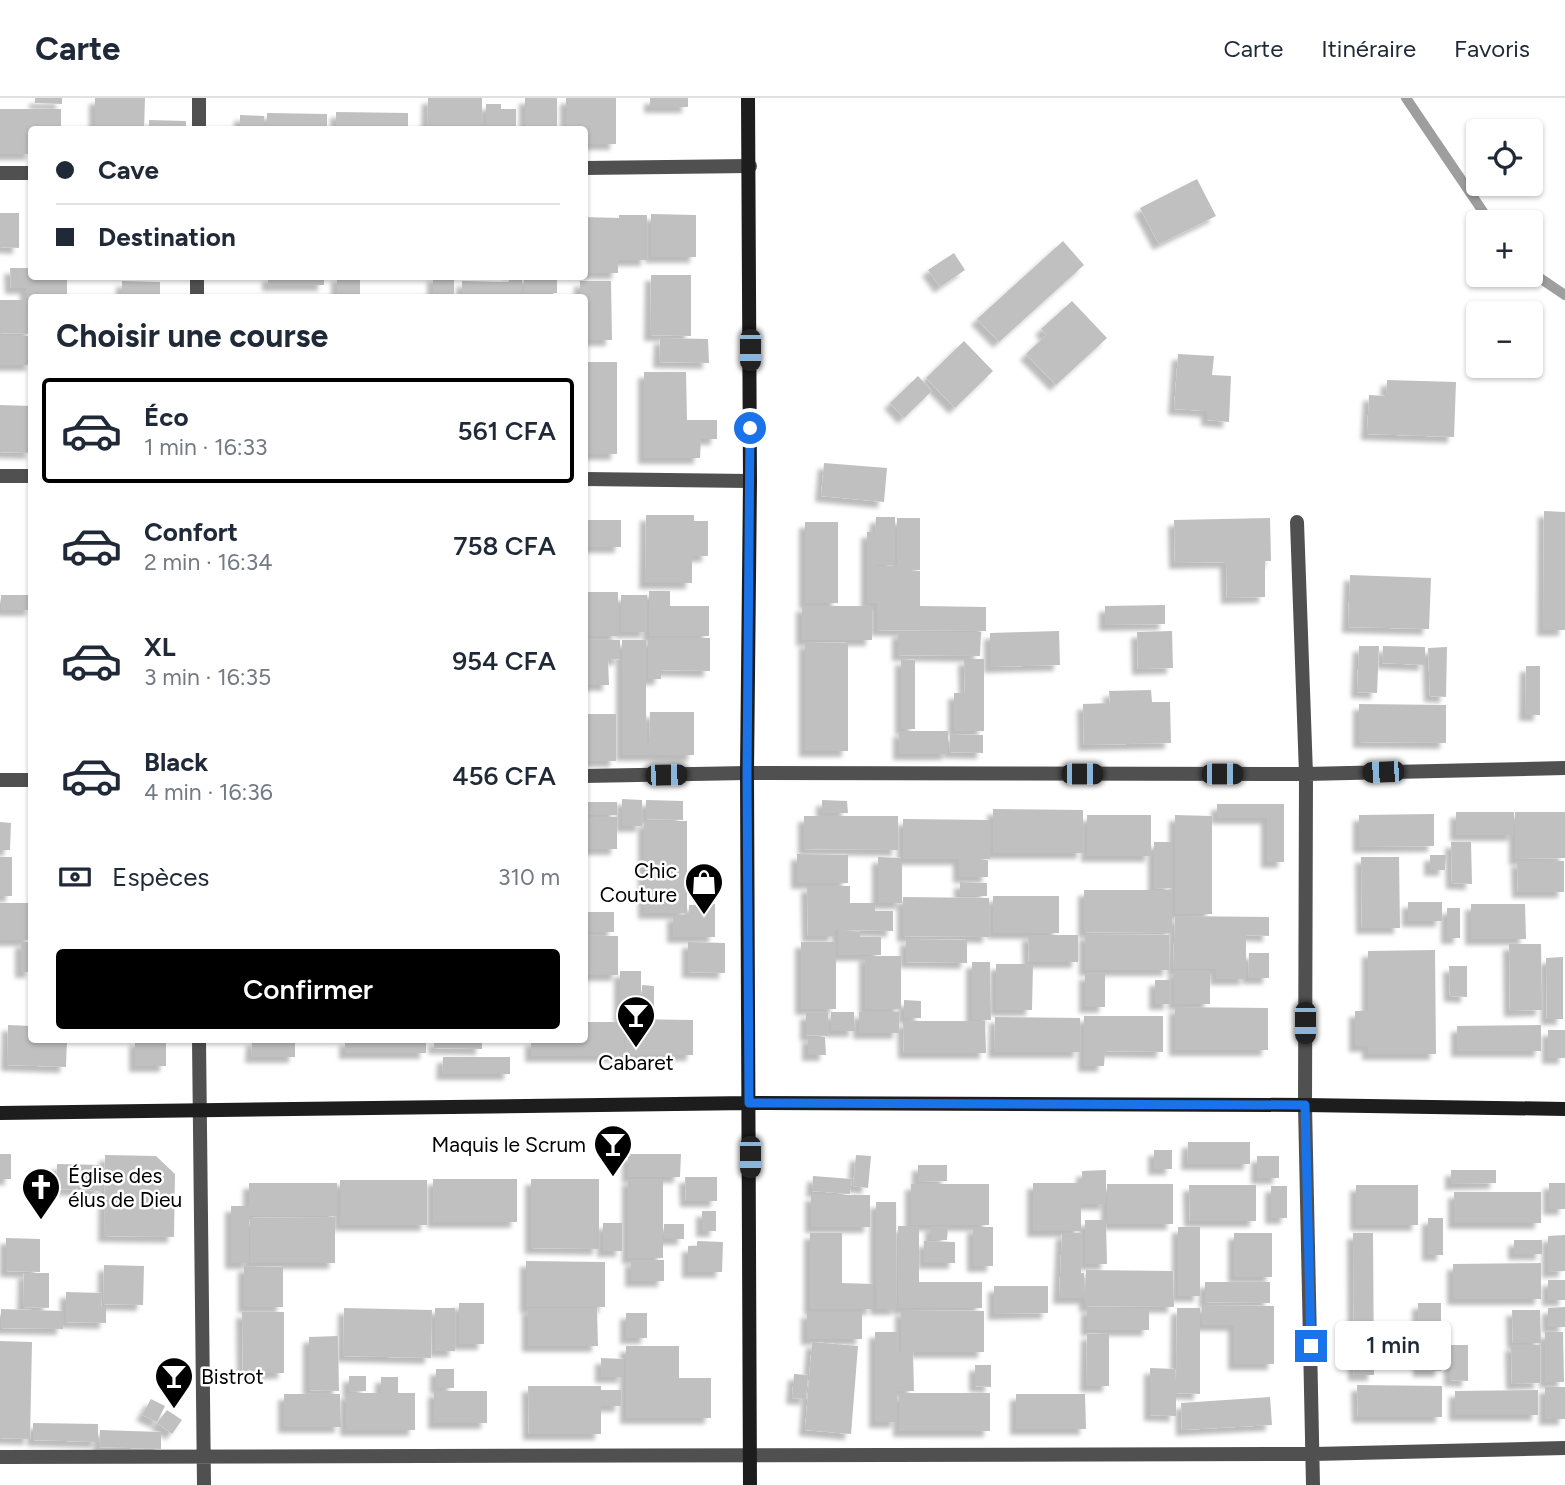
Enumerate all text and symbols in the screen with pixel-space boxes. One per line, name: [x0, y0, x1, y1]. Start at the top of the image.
text: Carte: [35, 29, 120, 68]
text: Carte: [1223, 34, 1283, 63]
text: Itinéraire: [1321, 34, 1416, 63]
text: Favoris: [1454, 34, 1530, 63]
map controls: [1466, 119, 1543, 378]
button: locate: [1466, 119, 1543, 196]
text: Cave: [98, 154, 159, 186]
button: +: [1466, 210, 1543, 287]
text: Destination: [98, 221, 236, 253]
button: −: [1466, 301, 1543, 378]
text: Choisir une course: [56, 317, 328, 355]
car: [740, 329, 761, 371]
icon: car: [60, 399, 123, 462]
text: Éco: [144, 401, 189, 433]
route start: [734, 412, 766, 444]
text: 561 CFA: [458, 415, 556, 447]
text: 1 min · 16:33: [144, 433, 268, 461]
icon: car: [60, 514, 123, 577]
text: Confort: [144, 516, 238, 548]
text: 758 CFA: [453, 530, 556, 562]
text: 2 min · 16:34: [144, 548, 273, 576]
icon: car: [60, 629, 123, 692]
text: XL: [144, 631, 176, 663]
text: 954 CFA: [452, 645, 556, 677]
text: 3 min · 16:35: [144, 663, 271, 691]
icon: car: [60, 744, 123, 807]
text: Black: [144, 746, 208, 778]
text: 456 CFA: [452, 760, 556, 792]
car: [1362, 761, 1405, 783]
car: [645, 764, 688, 786]
car: [1062, 764, 1104, 785]
car: [1202, 764, 1244, 785]
text: 4 min · 16:36: [144, 778, 273, 806]
icon: cash: [56, 858, 94, 896]
place label: Chic Couture: [600, 858, 677, 907]
text: Espèces: [112, 861, 209, 893]
shop icon: Chic Couture: [683, 861, 725, 916]
text: 310 m: [498, 863, 560, 891]
button: Confirmer: [56, 949, 560, 1029]
bar icon: Cabaret: [615, 994, 657, 1049]
car: [1295, 1002, 1316, 1044]
place label: Cabaret: [598, 1050, 674, 1075]
bar icon: Maquis le Scrum: [592, 1123, 634, 1178]
place label: Maquis le Scrum: [432, 1132, 586, 1157]
car: [740, 1136, 761, 1178]
place label: Église des élus de Dieu: [68, 1163, 182, 1212]
church icon: Église des élus de Dieu: [20, 1166, 62, 1221]
callout: 1 min: [1336, 1322, 1451, 1370]
route end: [1295, 1330, 1327, 1362]
text: 1 min: [1366, 1331, 1420, 1359]
bar icon: Bistrot: [153, 1355, 195, 1410]
place label: Bistrot: [201, 1364, 264, 1389]

